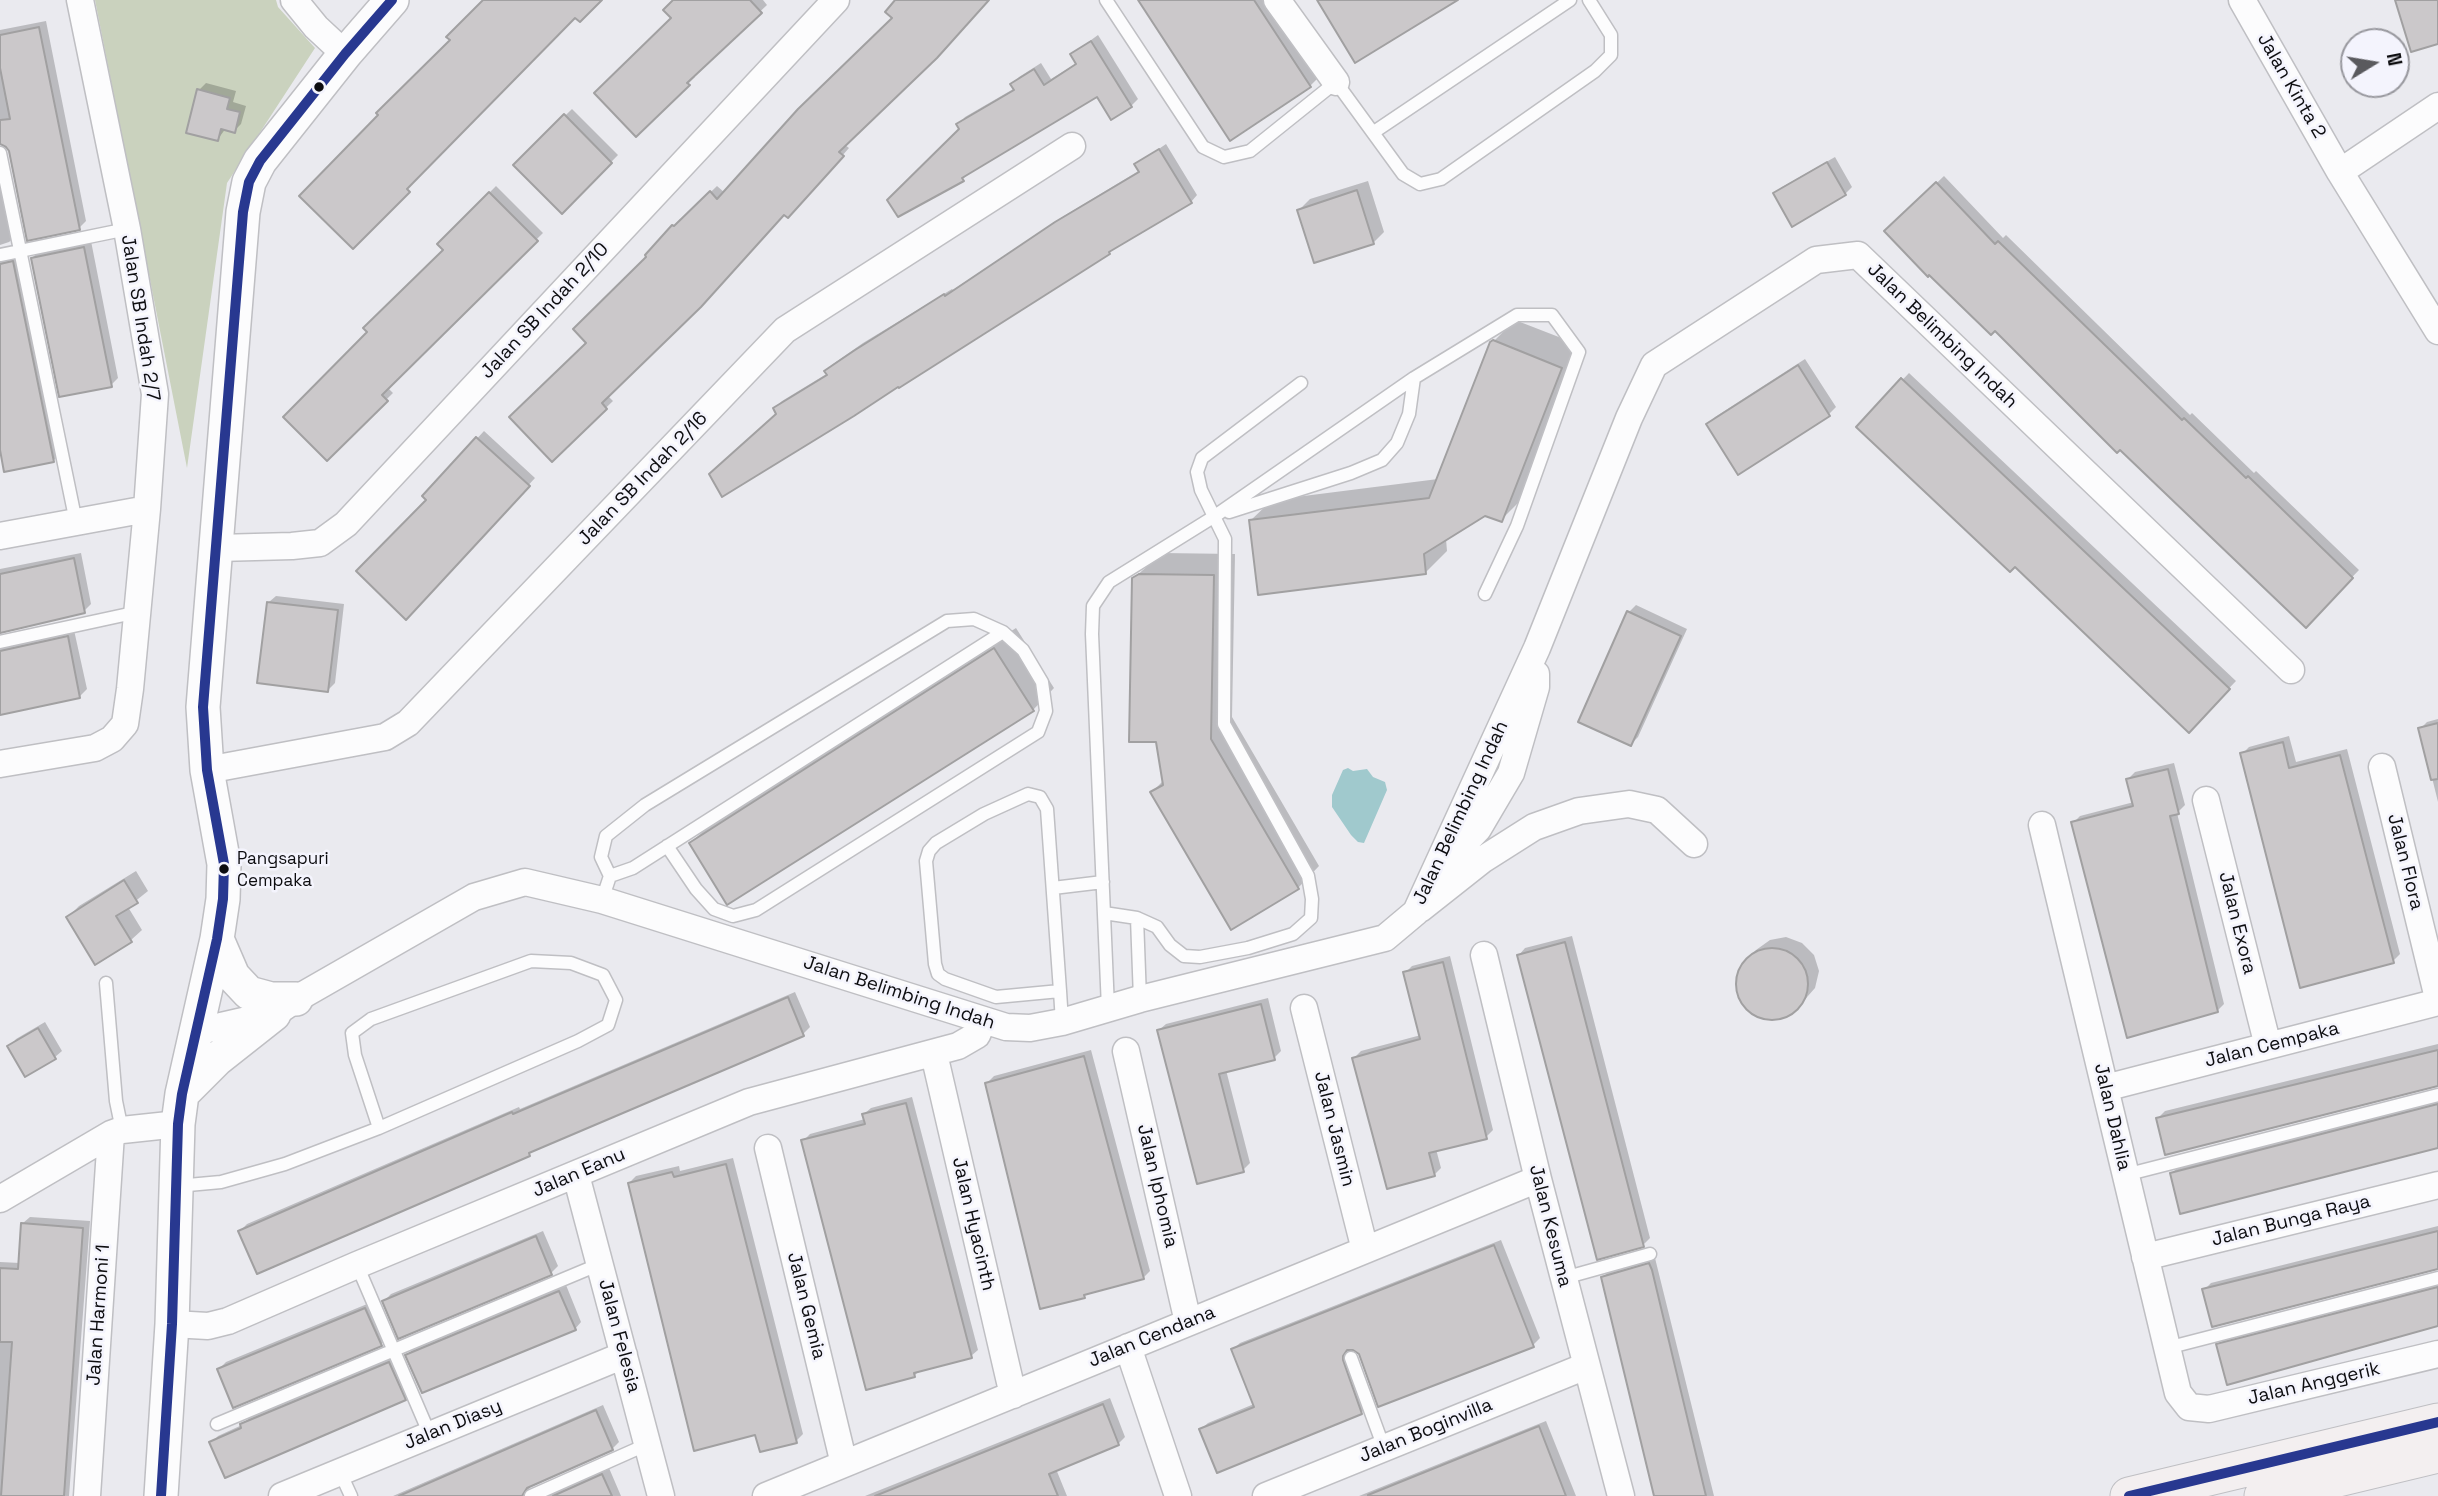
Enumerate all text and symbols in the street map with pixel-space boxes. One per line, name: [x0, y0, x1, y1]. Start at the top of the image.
north arrow: [2340, 28, 2410, 98]
street label: Jalan Kinta 2: [2252, 29, 2330, 143]
text: N: [2381, 51, 2408, 68]
unlabelled marker: [312, 80, 326, 94]
street label: Jalan SB Indah 2/7: [116, 233, 164, 403]
street label: Jalan SB Indah 2/10: [476, 238, 614, 384]
street label: Jalan Belimbing Indah: [1862, 258, 2022, 414]
street label: Jalan SB Indah 2/16: [573, 407, 713, 551]
street label: Jalan Belimbing Indah: [1408, 718, 1514, 908]
street label: Jalan Flora: [2382, 812, 2428, 912]
place label: Pangsapuri Cempaka: [237, 849, 329, 889]
marker: Pangsapuri Cempaka: [217, 862, 231, 876]
street label: Jalan Exora: [2213, 869, 2261, 977]
street label: Jalan Belimbing Indah: [800, 951, 998, 1035]
street label: Jalan Cempaka: [2202, 1017, 2342, 1073]
street label: Jalan Dahlia: [2089, 1061, 2135, 1173]
street label: Jalan Jasmin: [1309, 1069, 1359, 1189]
street label: Jalan Iphomia: [1132, 1122, 1182, 1250]
street label: Jalan Eanu: [529, 1143, 629, 1203]
street label: Jalan Hyacinth: [947, 1155, 999, 1293]
street label: Jalan Kesuma: [1524, 1163, 1576, 1289]
street label: Jalan Bunga Raya: [2209, 1190, 2373, 1252]
street label: Jalan Harmoni 1: [83, 1244, 115, 1386]
street label: Jalan Gemia: [782, 1250, 830, 1362]
street label: Jalan Felesia: [593, 1277, 645, 1395]
street label: Jalan Cendana: [1085, 1301, 1219, 1373]
street label: Jalan Anggerik: [2246, 1358, 2382, 1410]
street label: Jalan Boginvilla: [1356, 1394, 1496, 1468]
street label: Jalan Diasy: [401, 1395, 505, 1455]

